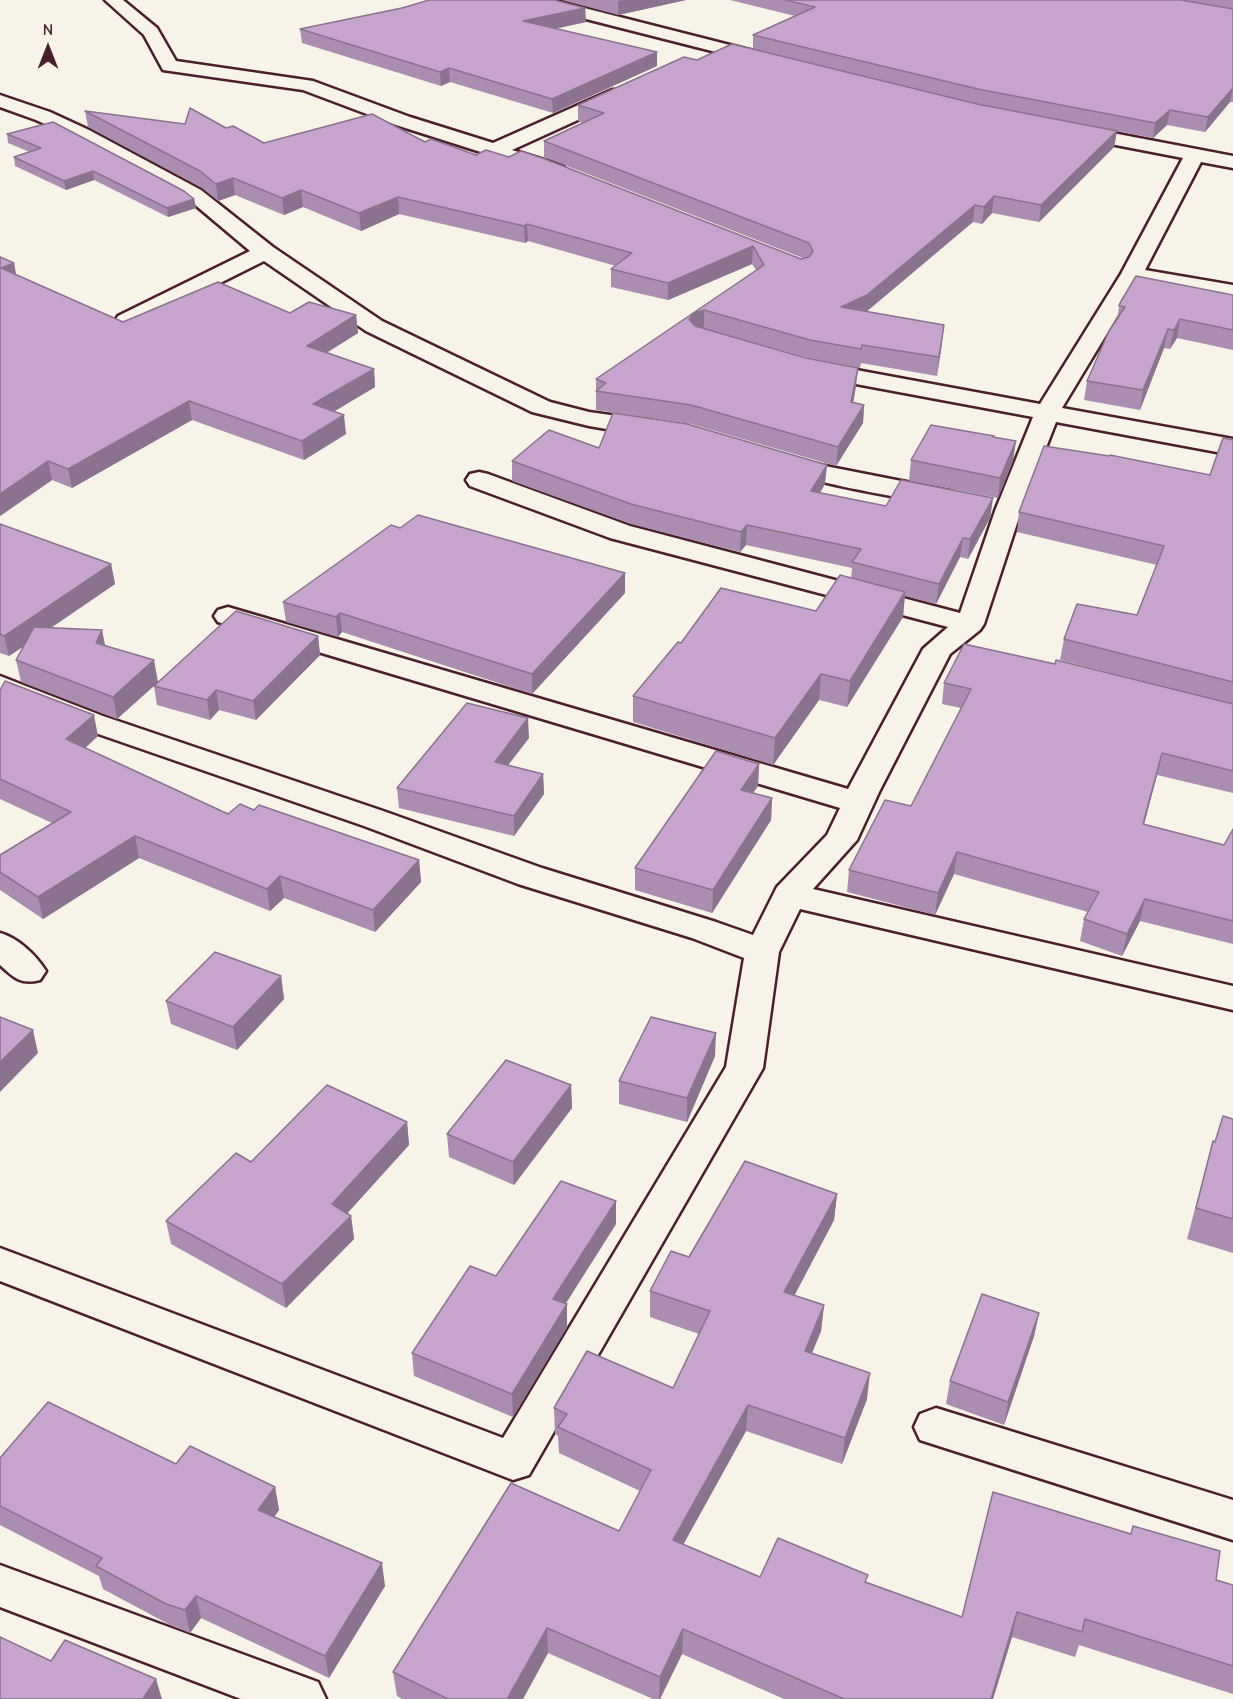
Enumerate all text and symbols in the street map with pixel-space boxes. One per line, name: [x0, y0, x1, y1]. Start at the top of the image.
north arrow: [18, 18, 78, 78]
text: N: [43, 21, 53, 39]

